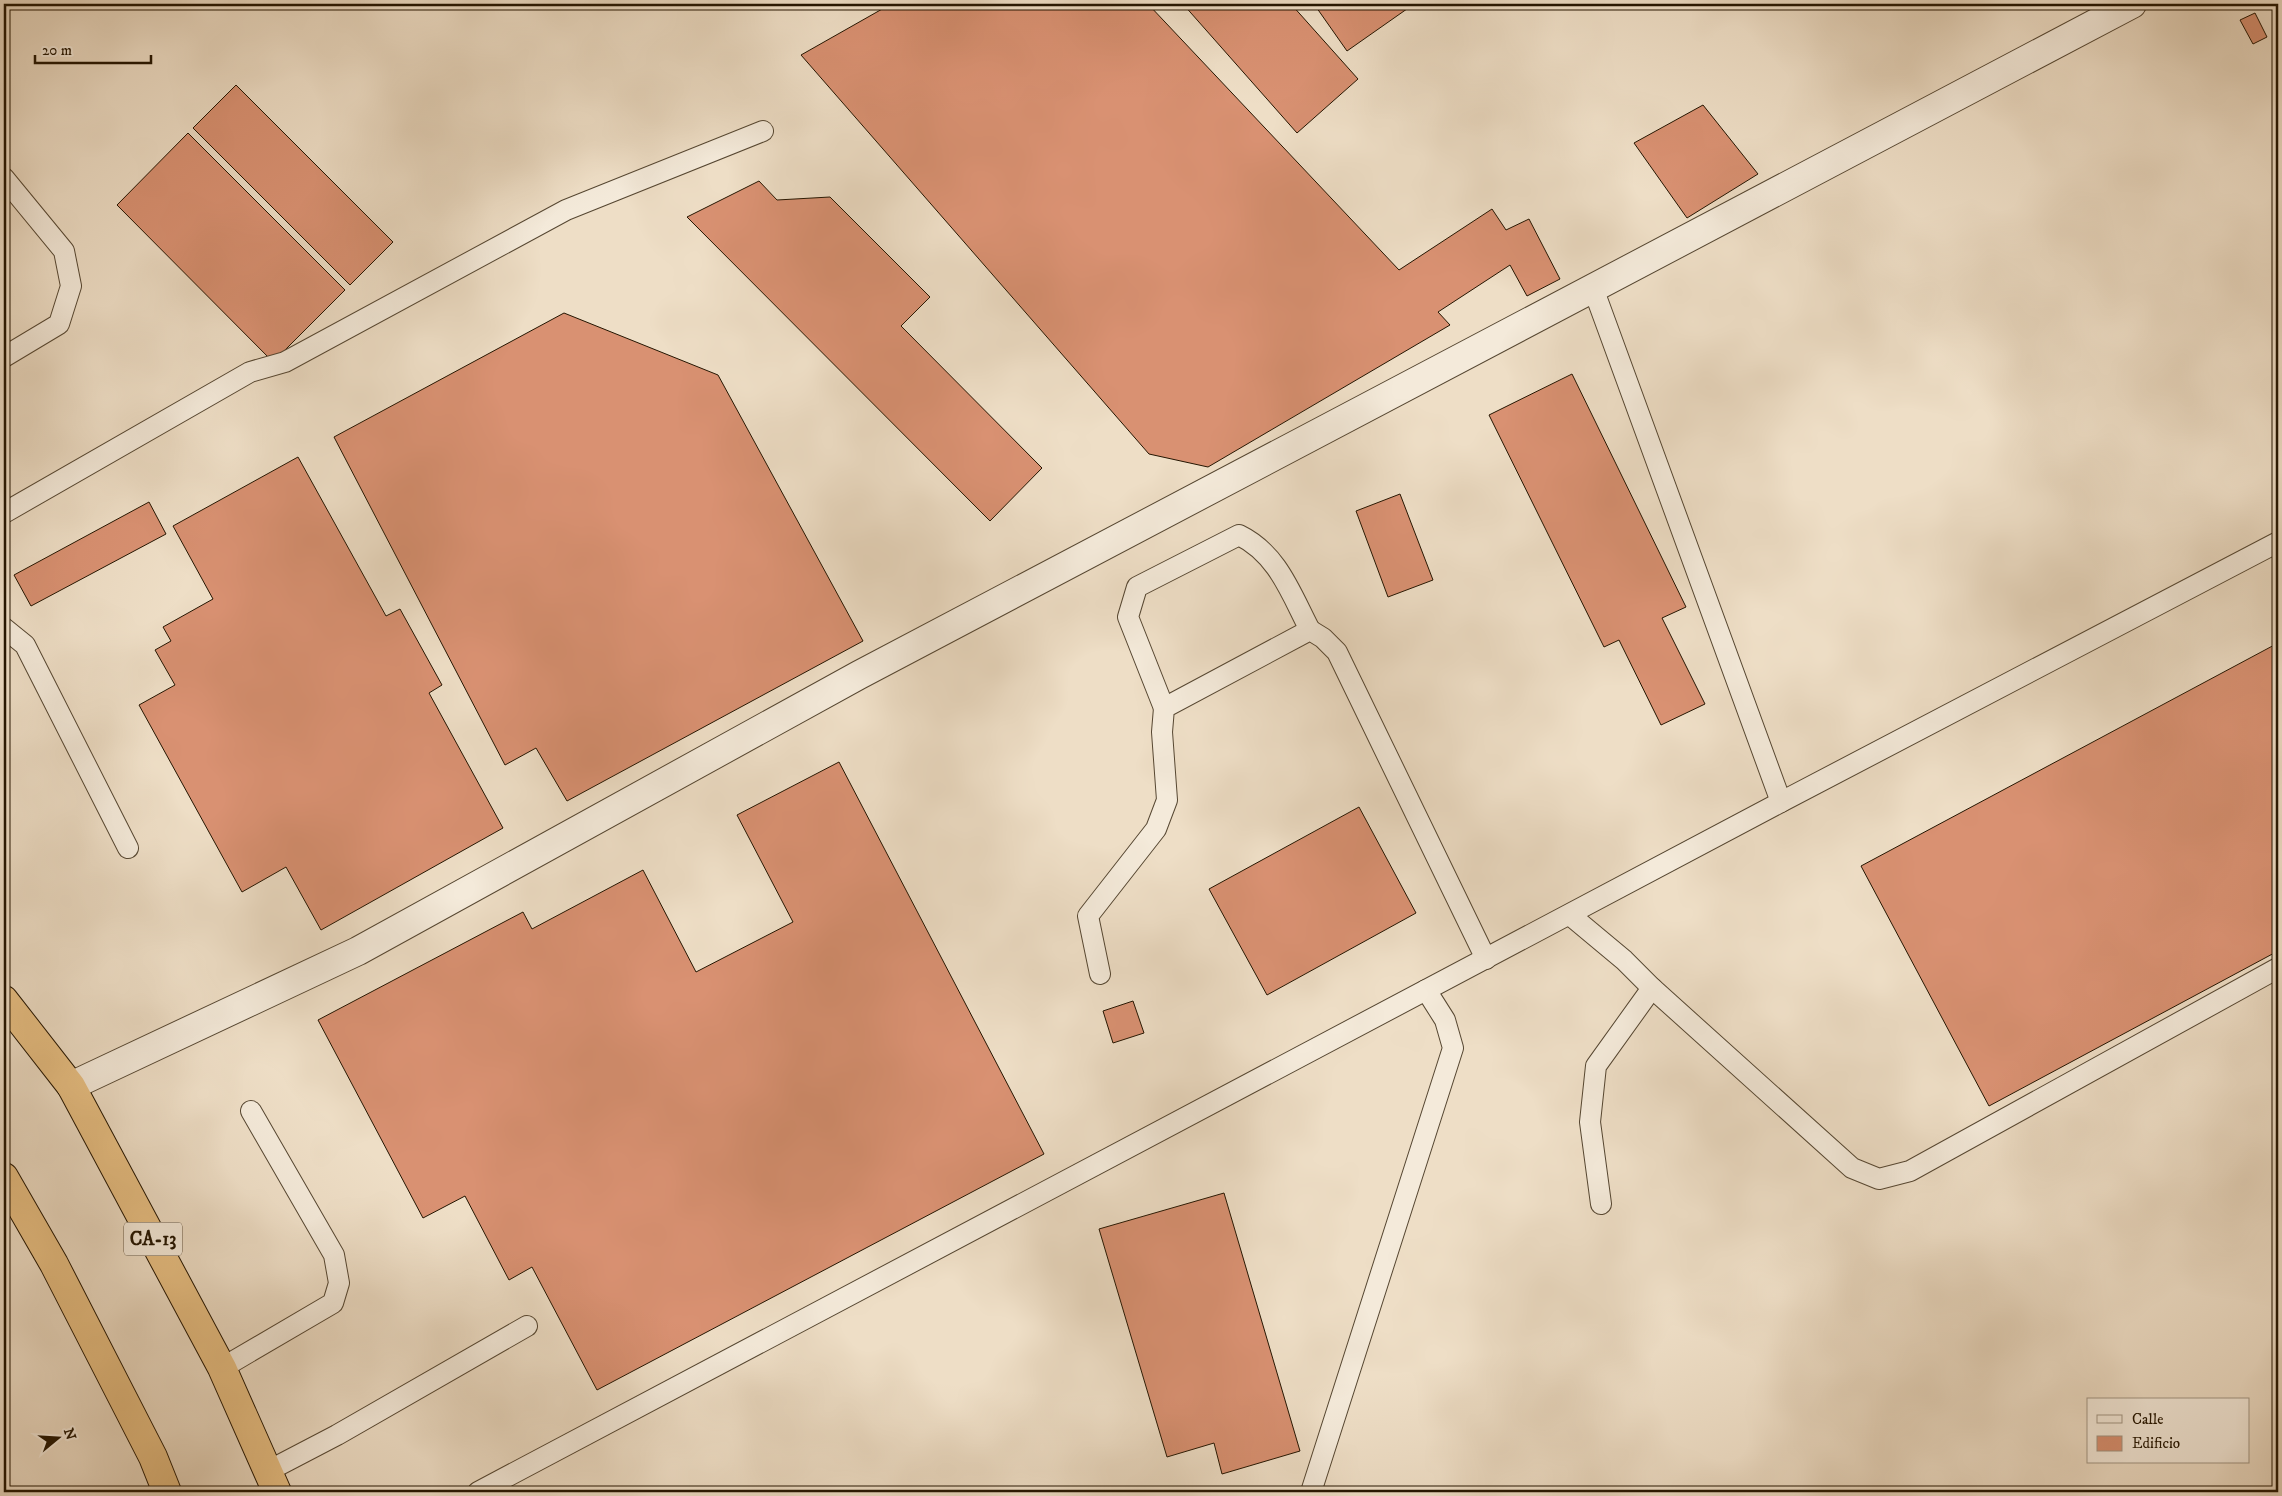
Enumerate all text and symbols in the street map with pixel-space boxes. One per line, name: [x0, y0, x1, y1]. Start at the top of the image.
scale bar: [35, 32, 151, 64]
text: 20 m: [42, 41, 72, 60]
road number: CA-13: [124, 1222, 182, 1256]
legend: [2087, 1398, 2250, 1464]
text: Calle: [2132, 1410, 2164, 1429]
north arrow: [32, 1414, 82, 1464]
text: N: [59, 1426, 80, 1443]
text: Edificio: [2132, 1434, 2180, 1453]

